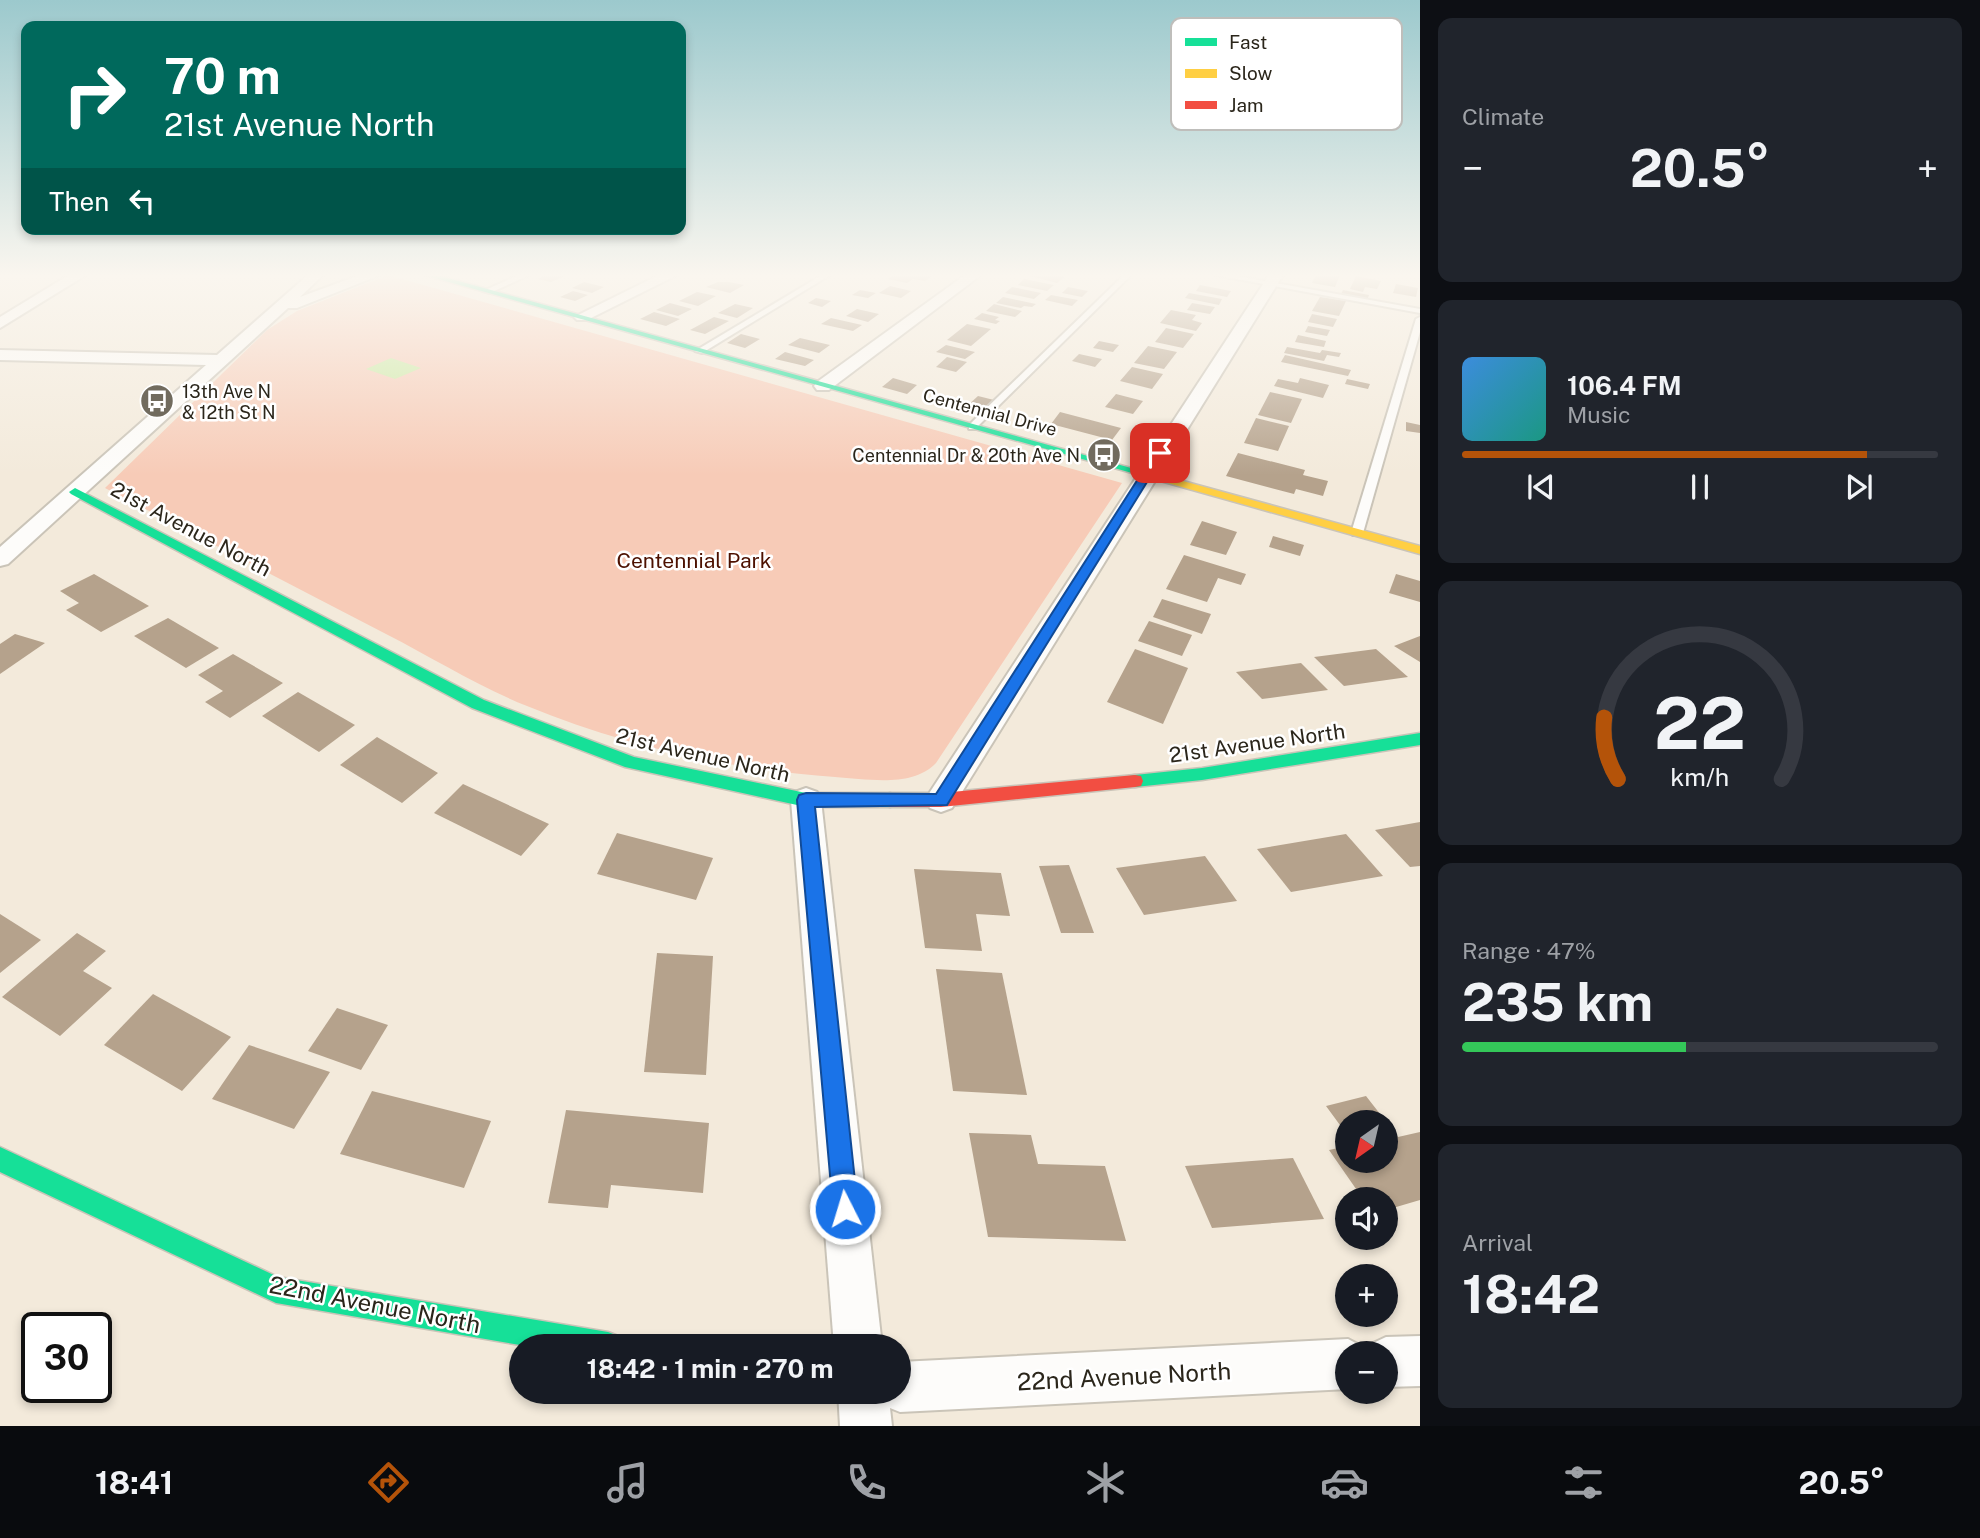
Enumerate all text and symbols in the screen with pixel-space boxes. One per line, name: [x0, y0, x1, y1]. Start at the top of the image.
legend: [1171, 18, 1402, 130]
text: Fast: [1229, 31, 1267, 53]
text: 70 m: [164, 47, 281, 105]
icon: right: [49, 49, 140, 140]
text: Slow: [1229, 62, 1273, 84]
text: Jam: [1229, 94, 1263, 116]
text: Climate: [1462, 103, 1544, 130]
text: 21st Avenue North: [164, 106, 435, 143]
text: 20.5°: [1630, 138, 1770, 199]
text: −: [1462, 146, 1483, 191]
text: +: [1917, 146, 1938, 191]
icon: left: [123, 182, 161, 220]
text: Then: [49, 186, 109, 217]
text: 106.4 FM: [1567, 370, 1682, 401]
place label: 13th Ave N & 12th St N: [182, 381, 276, 423]
bus stop icon: 13th Ave N & 12th St N: [138, 382, 176, 420]
street label: Centennial Drive: [921, 384, 1059, 440]
text: Music: [1567, 401, 1631, 428]
pin: [1130, 423, 1190, 483]
icon: arrive: [1141, 434, 1179, 472]
bus stop icon: Centennial Dr & 20th Ave N: [1085, 436, 1123, 474]
place label: Centennial Dr & 20th Ave N: [852, 445, 1080, 466]
icon: previous: [1522, 468, 1560, 506]
icon: pause: [1681, 468, 1719, 506]
icon: next: [1840, 468, 1878, 506]
street label: 21st Avenue North: [107, 476, 275, 582]
park label: Centennial Park: [616, 548, 772, 573]
text: 22: [1654, 680, 1746, 765]
street label: 21st Avenue North: [1167, 718, 1347, 768]
street label: 21st Avenue North: [614, 723, 792, 787]
text: km/h: [1671, 762, 1729, 792]
text: Range · 47%: [1462, 937, 1596, 964]
text: 235 km: [1462, 972, 1653, 1033]
north arrow: [1335, 1110, 1398, 1172]
map controls: [1335, 1110, 1398, 1404]
position arrow: [808, 1172, 882, 1246]
button: sound: [1335, 1187, 1398, 1250]
text: Arrival: [1462, 1229, 1533, 1256]
button: +: [1335, 1264, 1398, 1327]
text: 18:42: [1462, 1264, 1600, 1325]
street label: 22nd Avenue North: [267, 1270, 483, 1338]
speed limit sign: 30: [21, 1312, 112, 1403]
button: −: [1335, 1341, 1398, 1404]
text: 18:42 · 1 min · 270 m: [587, 1353, 833, 1384]
street label: 22nd Avenue North: [1016, 1356, 1232, 1396]
icon: directions: [364, 1458, 413, 1507]
icon: music: [603, 1458, 652, 1507]
icon: phone: [842, 1458, 891, 1507]
icon: climate: [1081, 1458, 1130, 1507]
icon: car: [1320, 1458, 1369, 1507]
icon: filters: [1559, 1458, 1608, 1507]
text: 18:41: [95, 1464, 173, 1501]
text: 20.5°: [1799, 1464, 1885, 1501]

